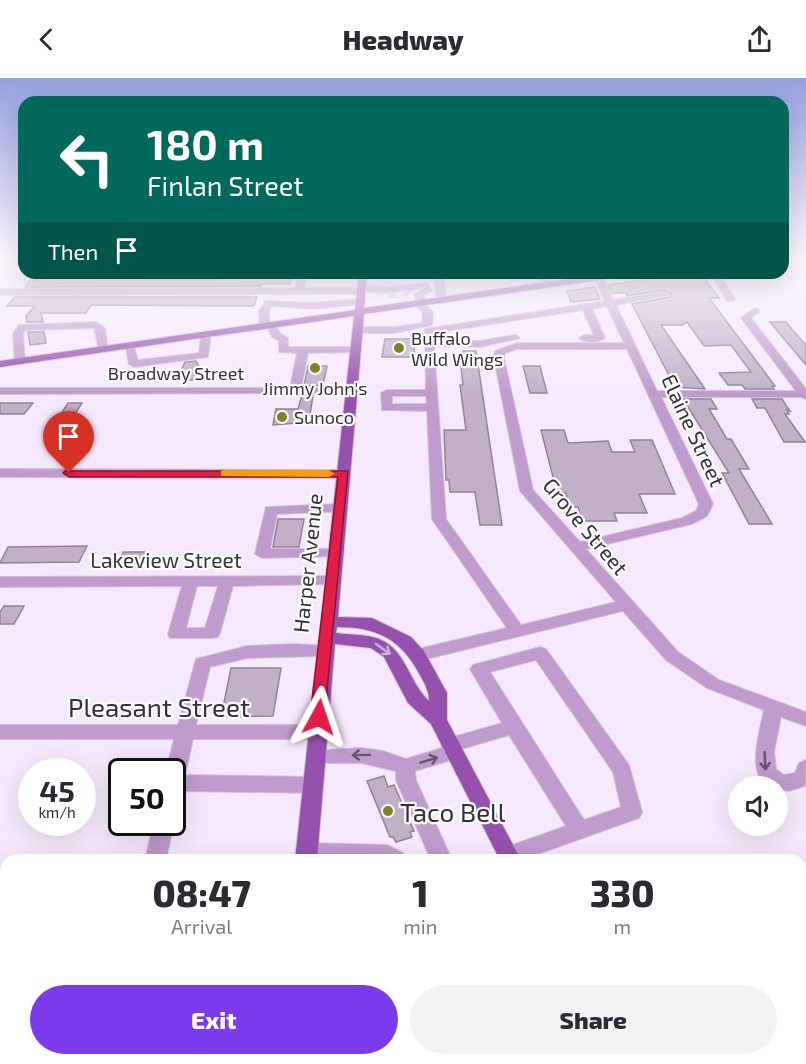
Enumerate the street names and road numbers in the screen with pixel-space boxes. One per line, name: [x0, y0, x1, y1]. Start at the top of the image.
street label: Broadway Street: [108, 362, 244, 384]
street label: Elaine Street: [657, 370, 731, 490]
street label: Grove Street: [538, 473, 634, 579]
street label: Harper Avenue: [287, 492, 327, 634]
street label: Lakeview Street: [90, 547, 242, 572]
street label: Pleasant Street: [68, 691, 250, 722]

